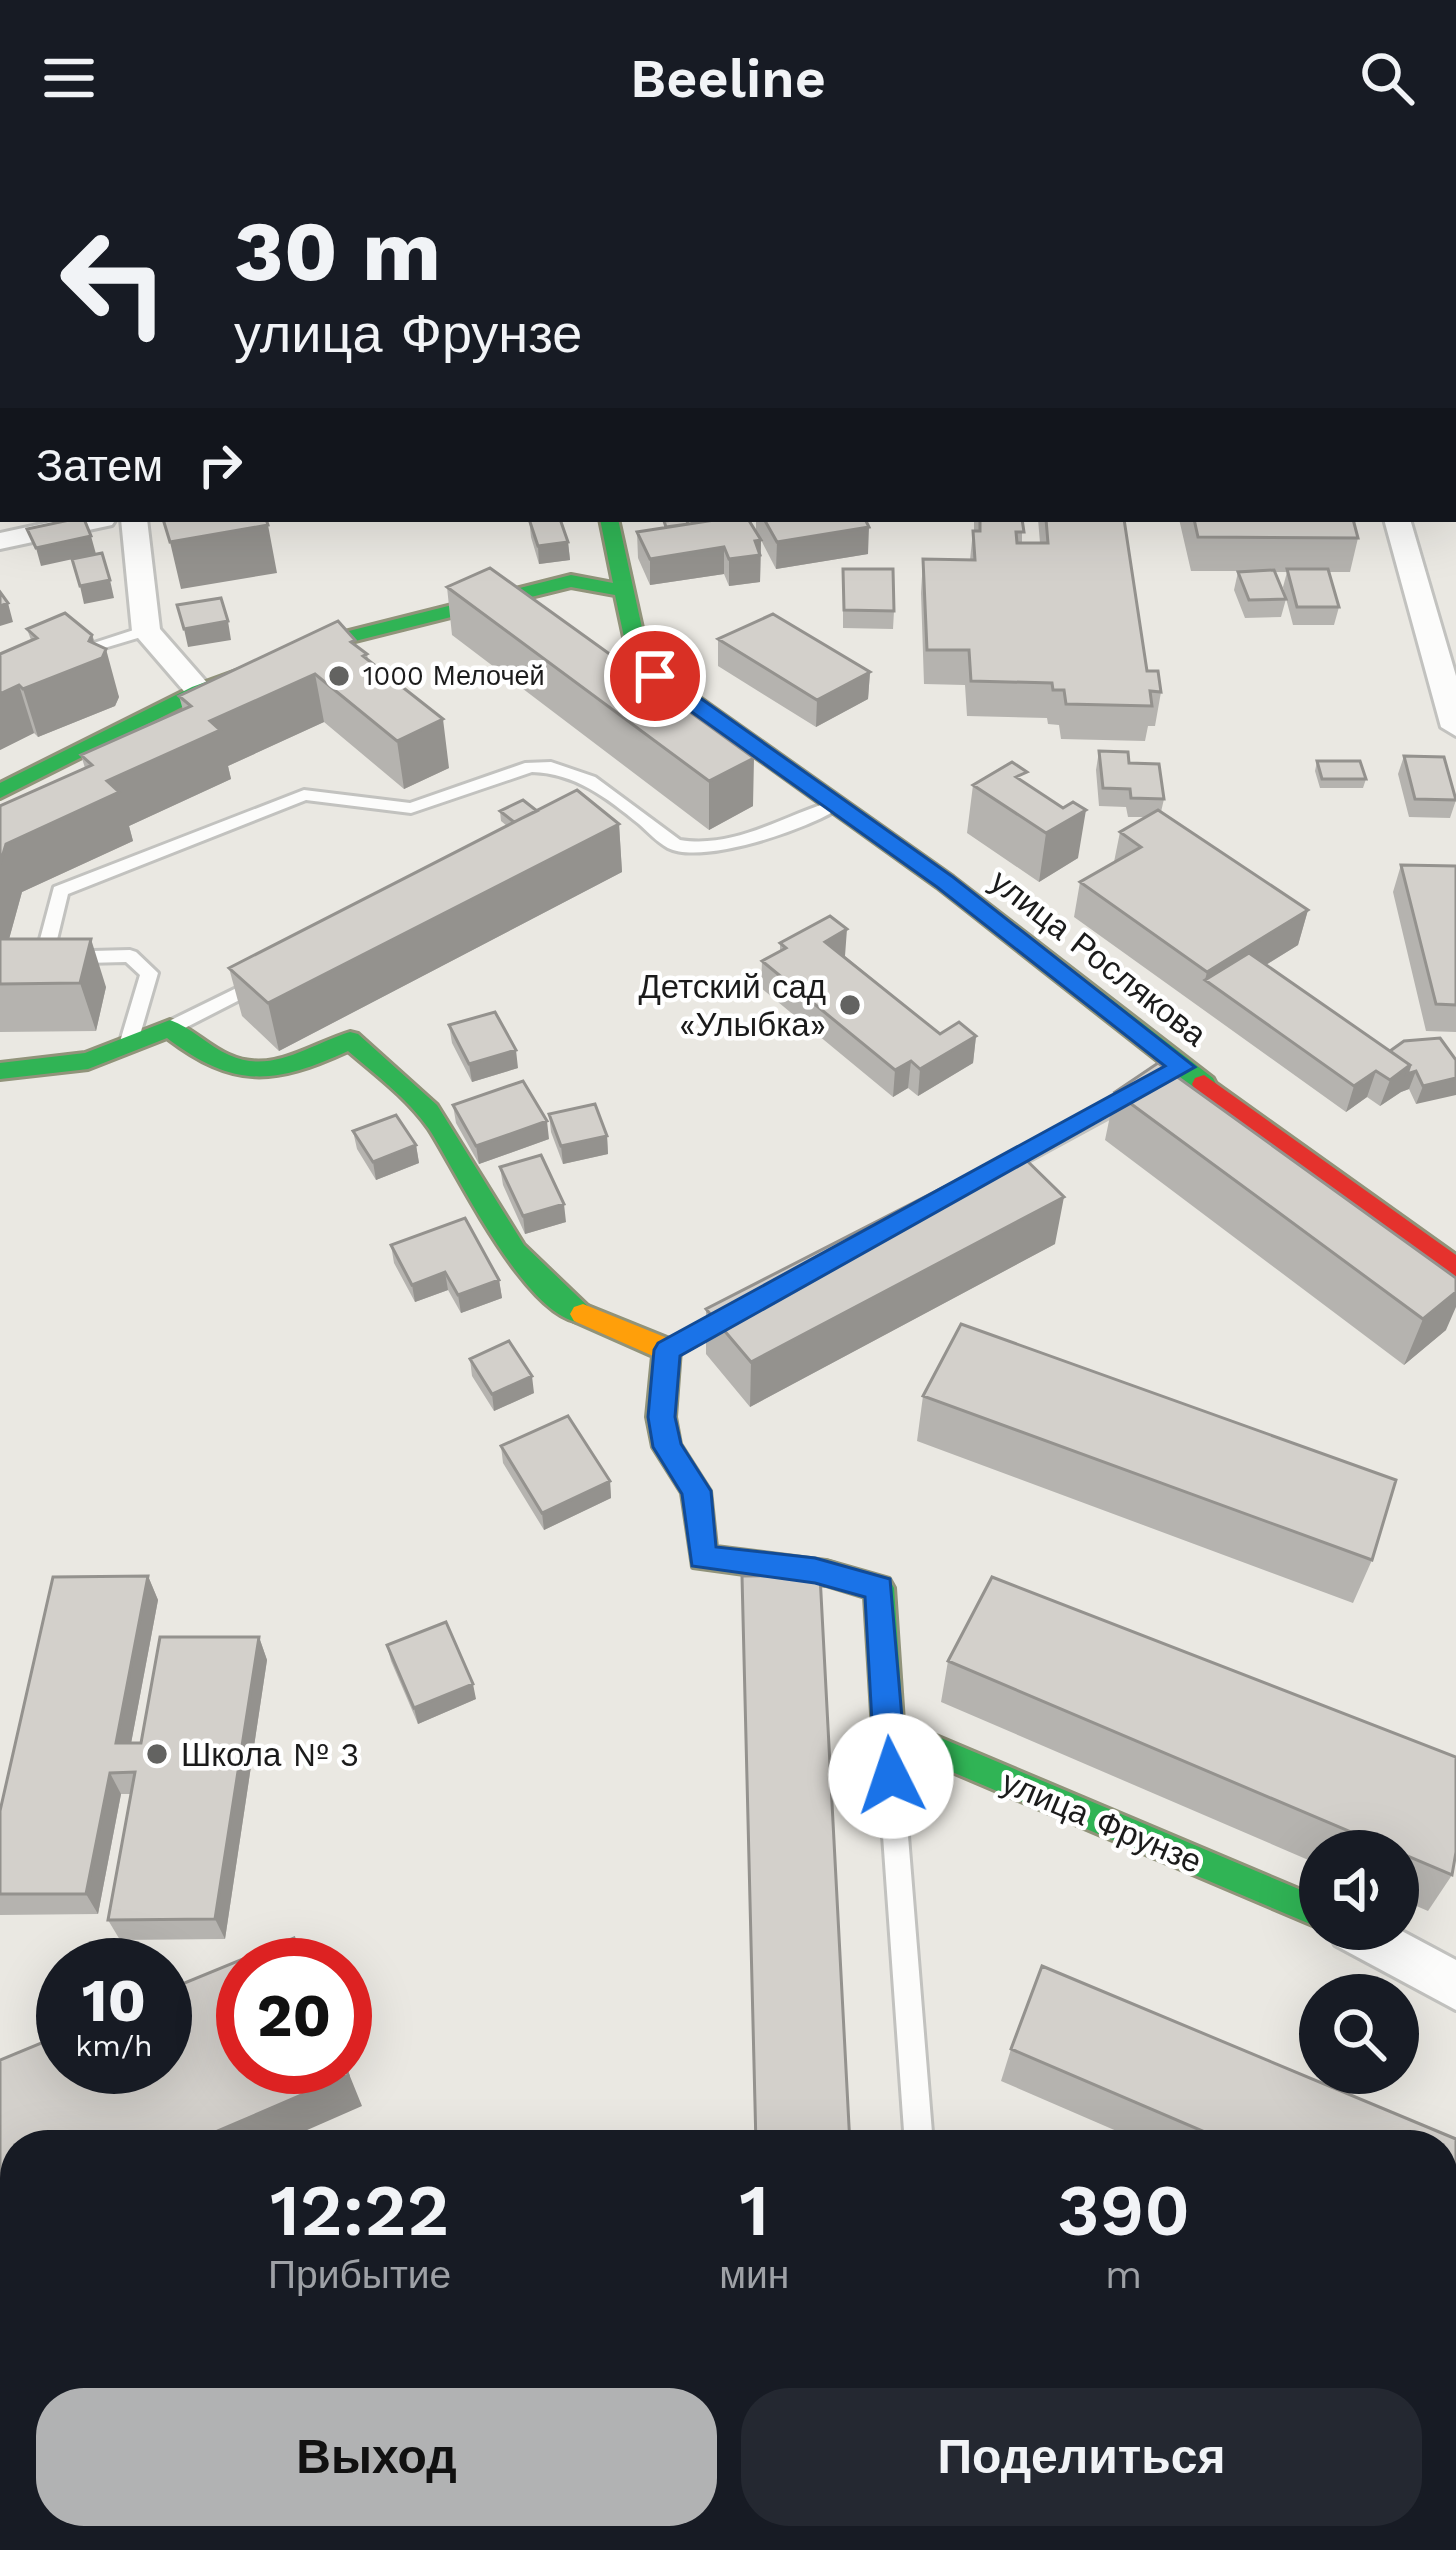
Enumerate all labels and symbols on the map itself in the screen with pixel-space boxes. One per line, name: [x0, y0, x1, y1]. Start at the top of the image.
pin: [604, 625, 706, 727]
place label: 1000 Мелочей: [363, 660, 545, 692]
marker: 1000 Мелочей: [326, 663, 352, 689]
street label: улица Рослякова: [983, 861, 1215, 1054]
place label: Детский сад «Улыбка»: [638, 967, 826, 1044]
marker: Детский сад «Улыбка»: [837, 992, 863, 1018]
position arrow: [828, 1713, 954, 1839]
place label: Школа № 3: [181, 1735, 359, 1774]
marker: Школа № 3: [144, 1741, 170, 1767]
street label: улица Фрунзе: [996, 1762, 1207, 1881]
speed limit sign: 20: [216, 1938, 372, 2094]

